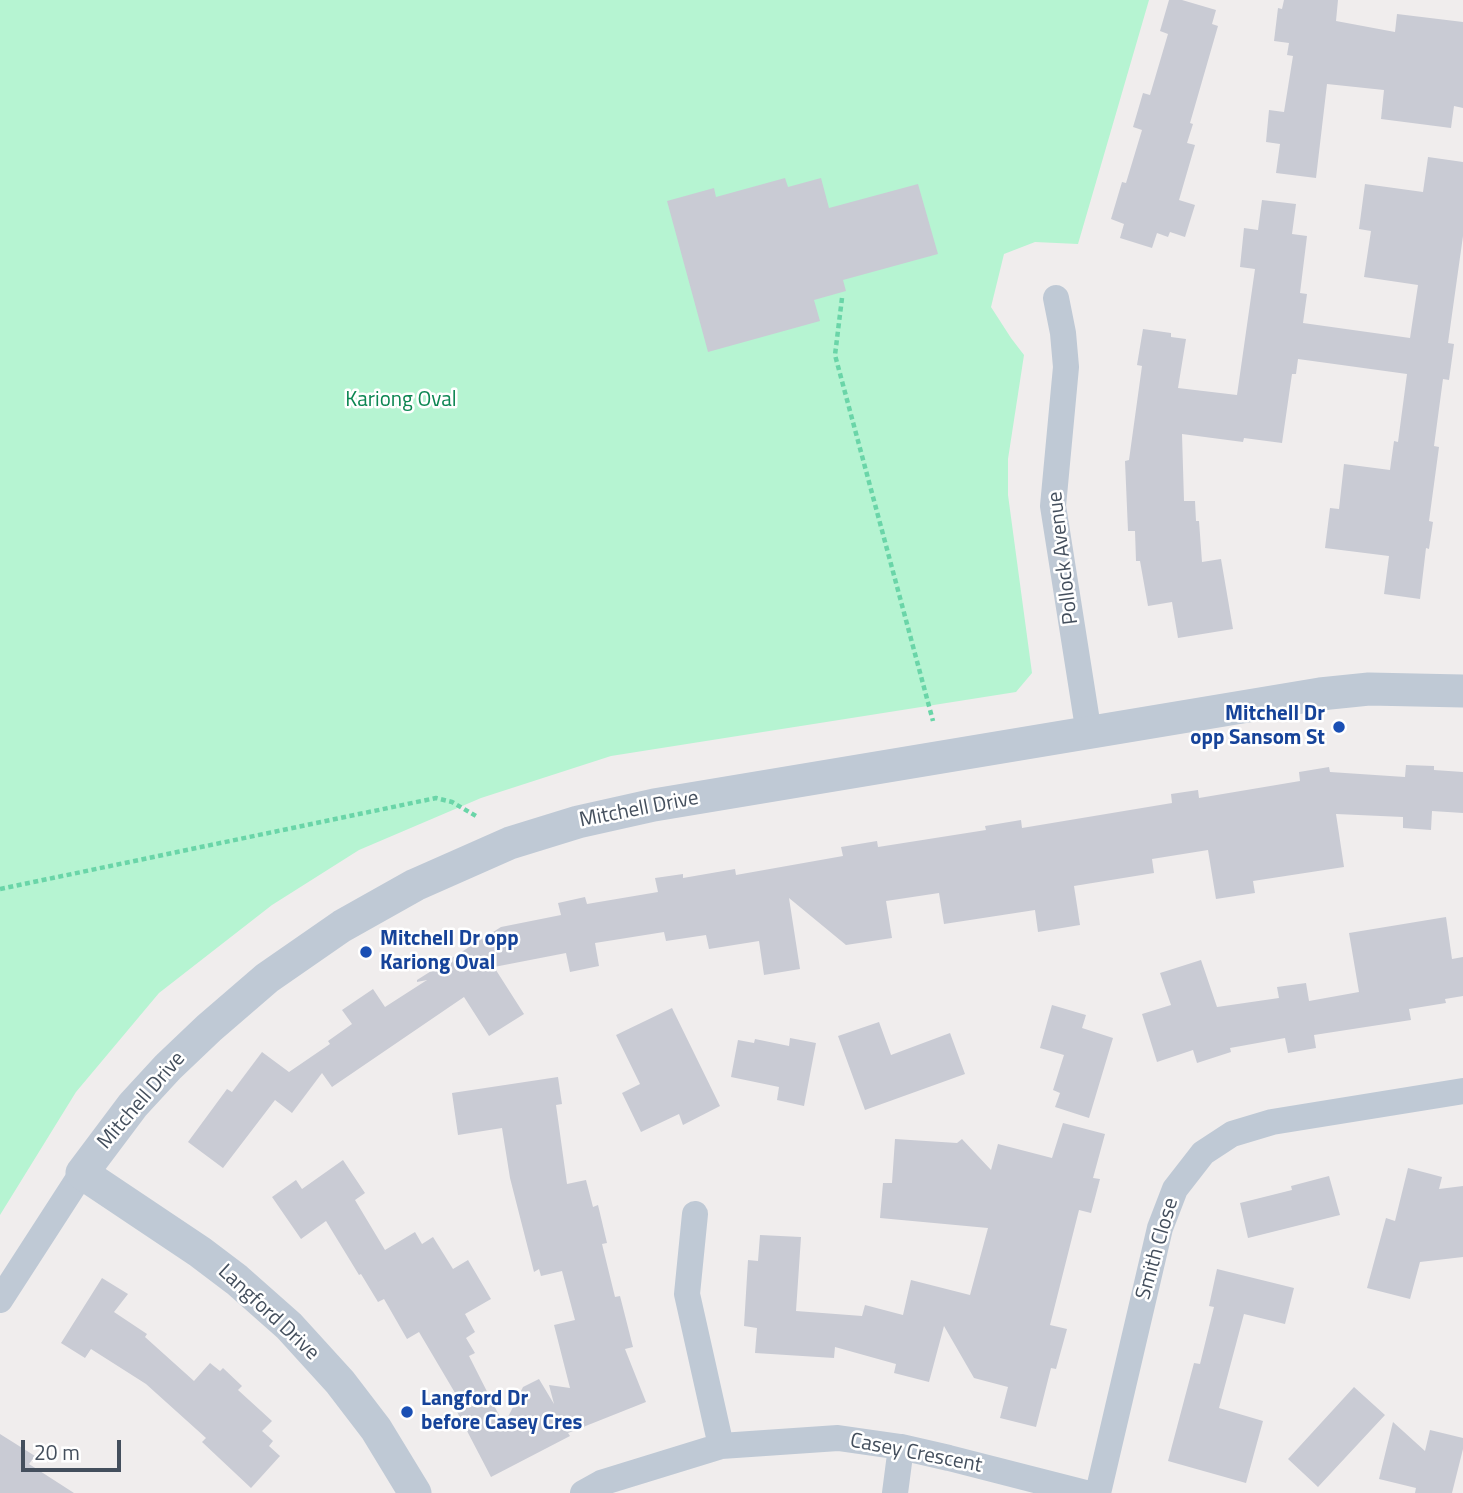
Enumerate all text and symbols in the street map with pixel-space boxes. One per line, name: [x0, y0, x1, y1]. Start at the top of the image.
park label: Kariong Oval: [345, 388, 457, 414]
street label: Pollock Avenue: [1043, 490, 1085, 626]
place label: Mitchell Dr opp Sansom St: [1190, 702, 1325, 752]
marker: Mitchell Dr opp Sansom St: [1331, 719, 1347, 735]
street label: Mitchell Drive: [577, 786, 701, 834]
place label: Mitchell Dr opp Kariong Oval: [380, 927, 519, 977]
marker: Mitchell Dr opp Kariong Oval: [358, 944, 374, 960]
street label: Mitchell Drive: [93, 1047, 191, 1155]
street label: Smith Close: [1131, 1195, 1185, 1303]
street label: Langford Drive: [212, 1260, 324, 1366]
place label: Langford Dr before Casey Cres: [421, 1387, 582, 1437]
marker: Langford Dr before Casey Cres: [399, 1404, 415, 1420]
scale bar: [24, 1426, 124, 1470]
street label: Casey Crescent: [848, 1429, 984, 1479]
text: 20 m: [34, 1436, 80, 1468]

